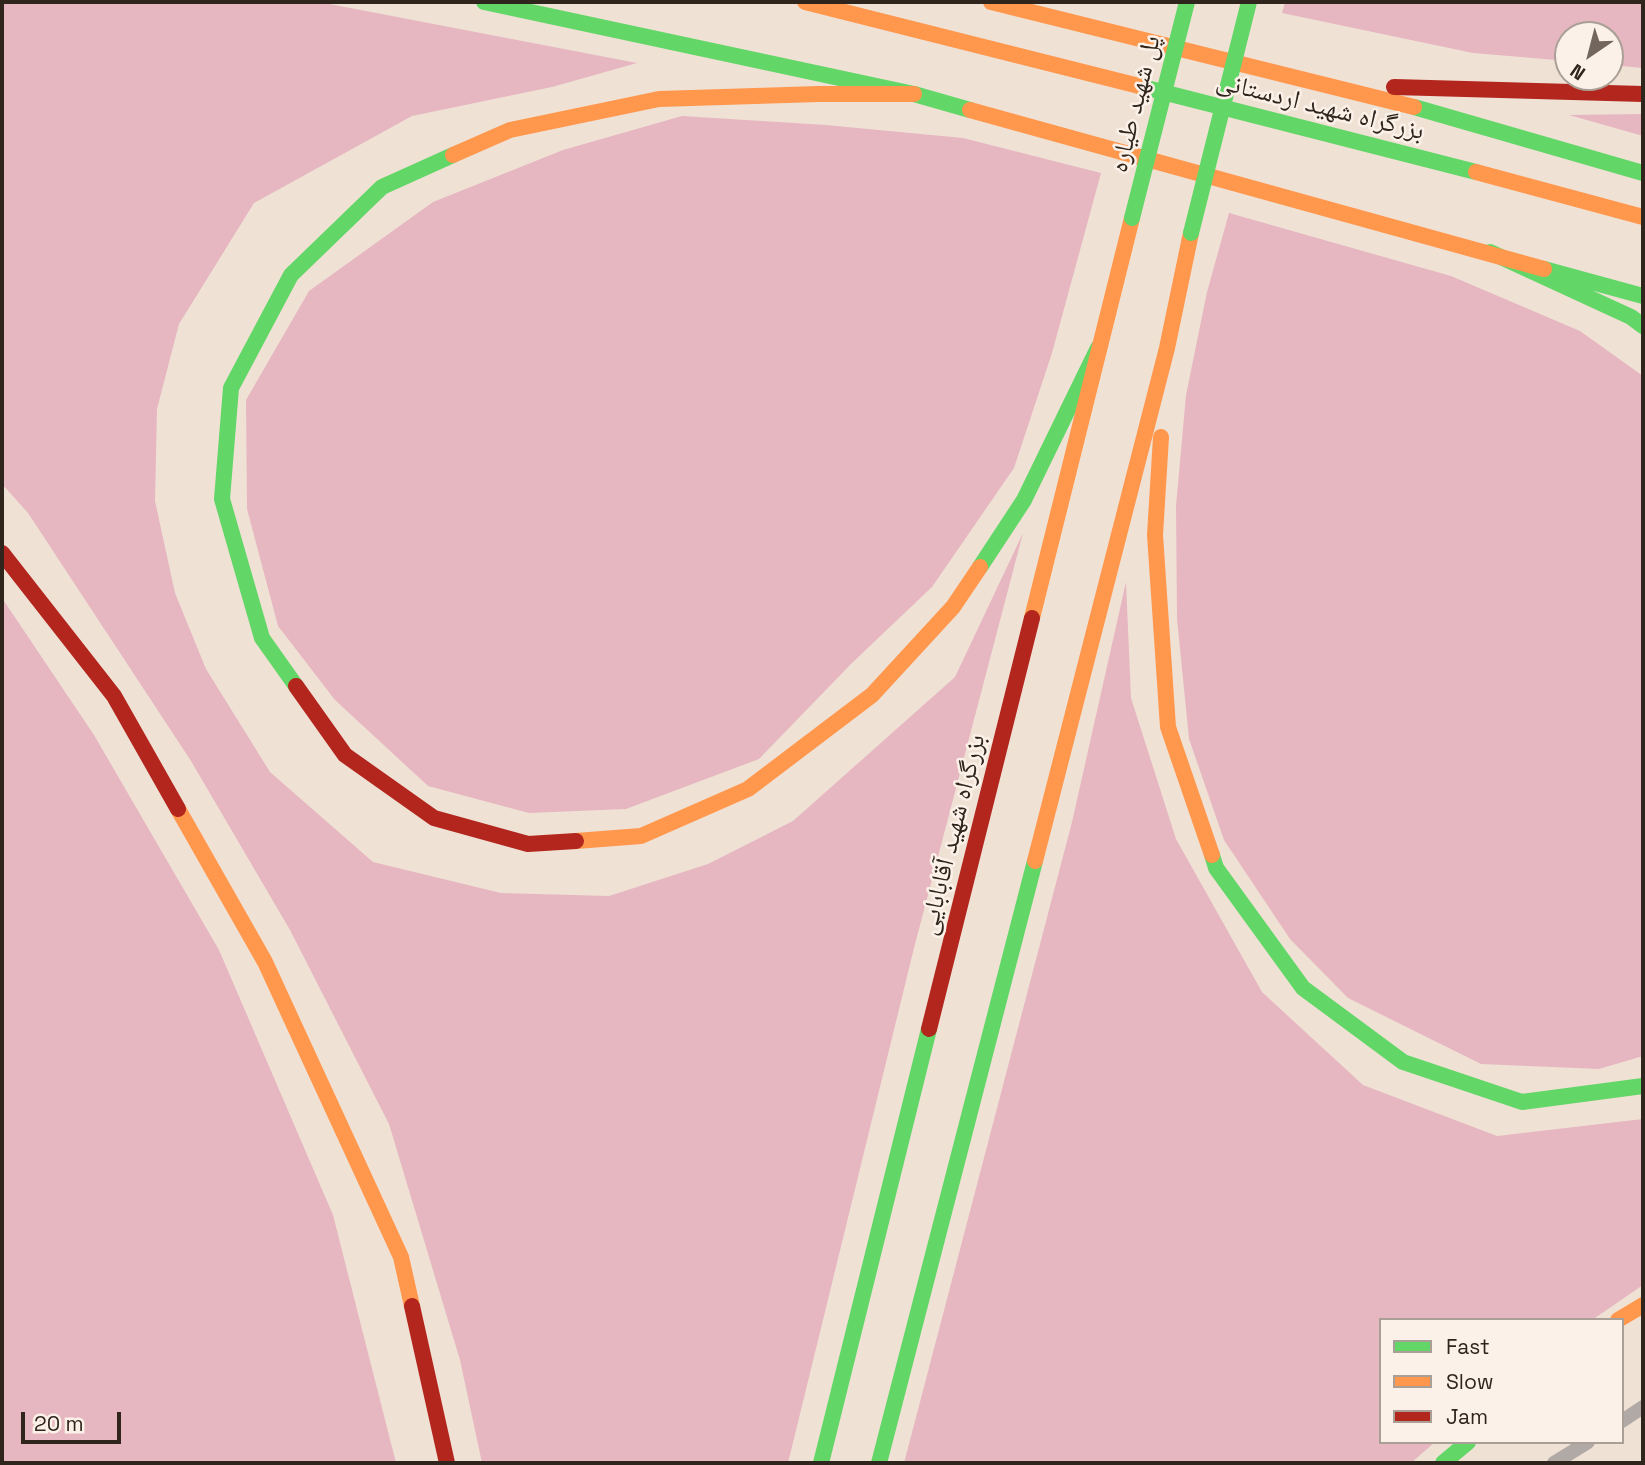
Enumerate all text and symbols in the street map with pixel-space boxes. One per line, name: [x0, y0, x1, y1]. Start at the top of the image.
north arrow: [1554, 21, 1624, 91]
street label: پل شهید طیاره: [1104, 32, 1168, 176]
text: N: [1565, 58, 1590, 86]
street label: بزرگراه شهید اردستانی: [1213, 66, 1427, 148]
street label: بزرگراه شهید آقابابایی: [913, 731, 993, 939]
legend: [1379, 1318, 1624, 1444]
text: Fast: [1446, 1333, 1490, 1360]
text: Slow: [1446, 1368, 1494, 1395]
scale bar: [24, 1398, 124, 1442]
text: Jam: [1446, 1403, 1488, 1430]
text: 20 m: [34, 1410, 84, 1437]

